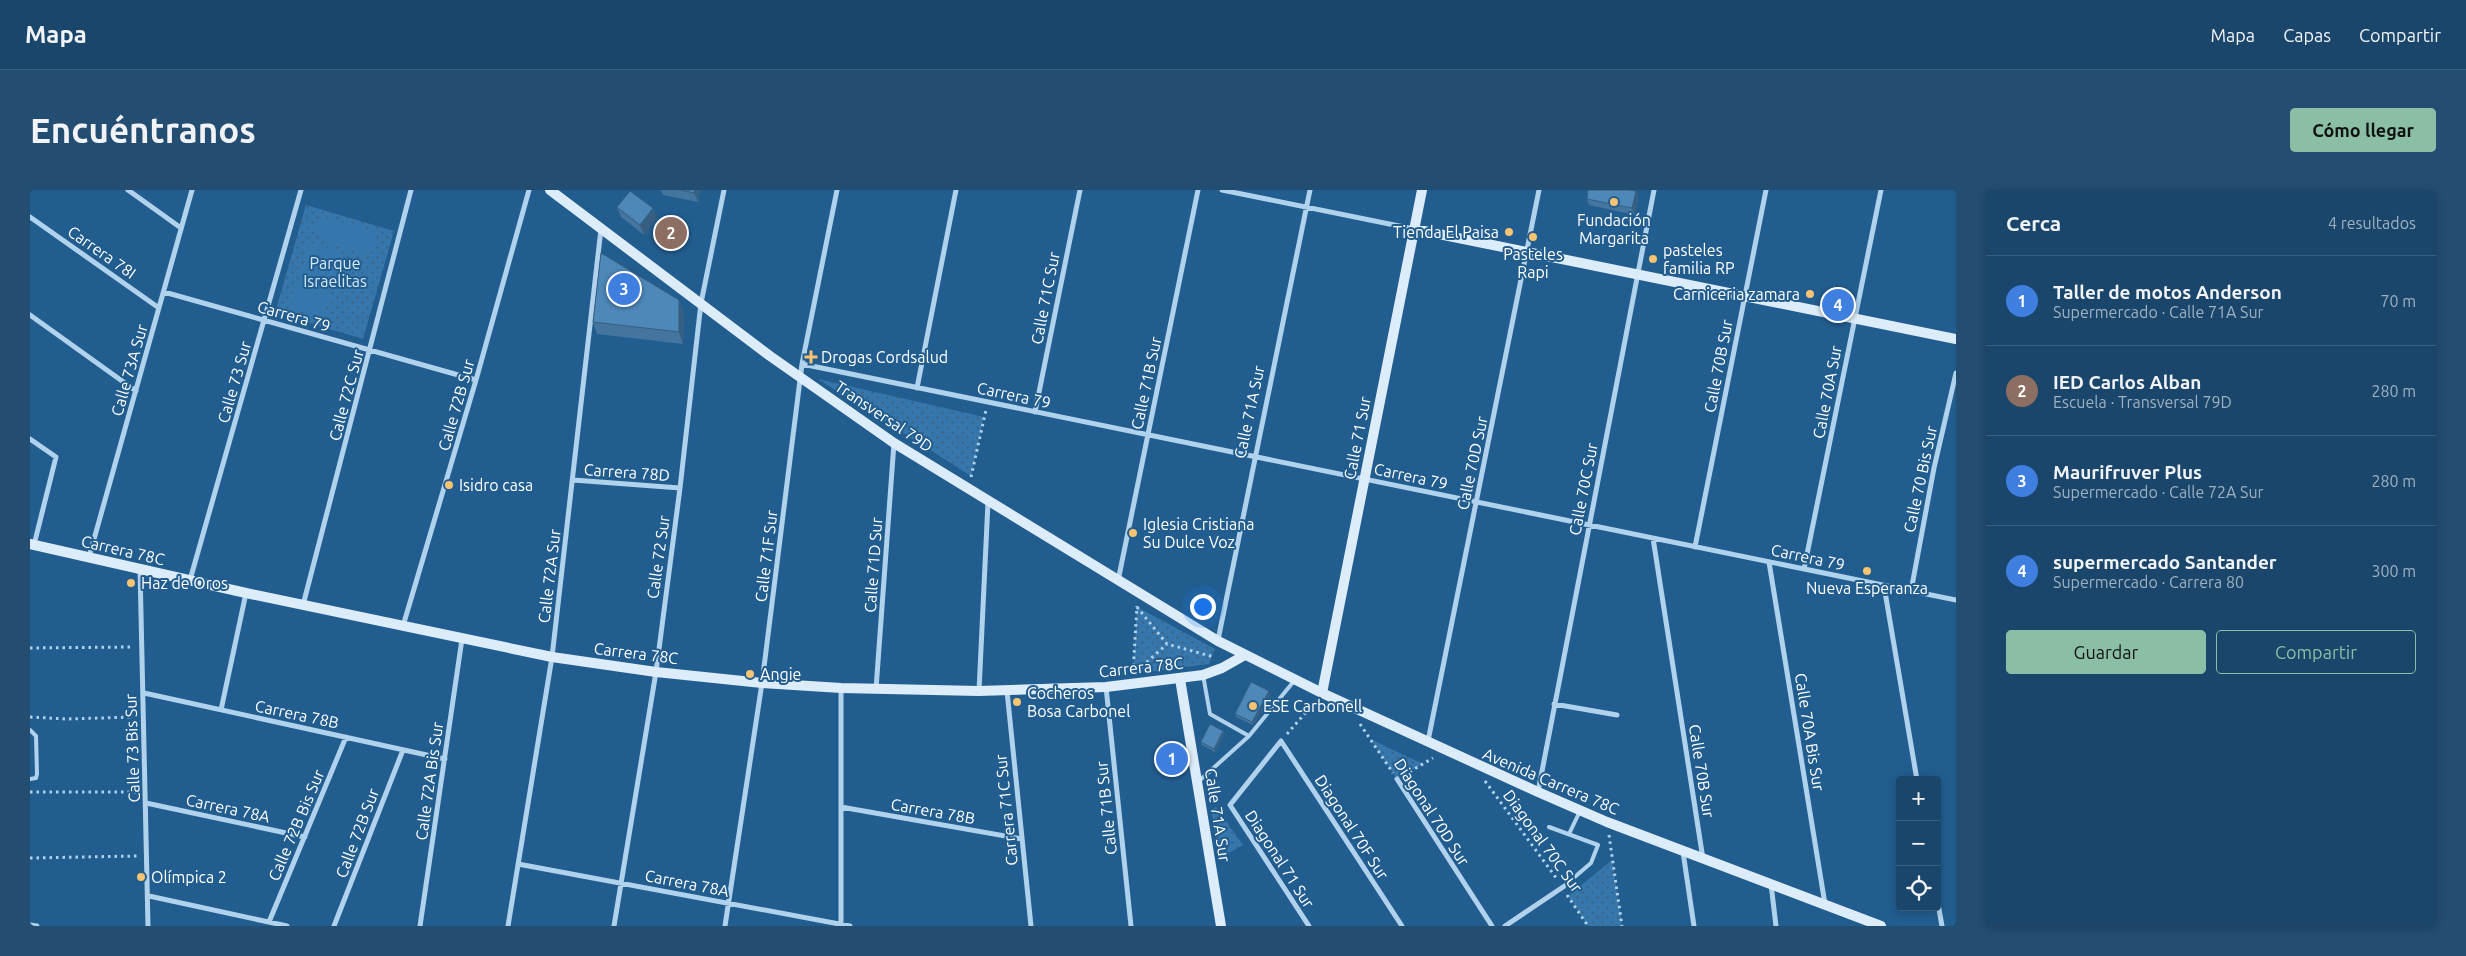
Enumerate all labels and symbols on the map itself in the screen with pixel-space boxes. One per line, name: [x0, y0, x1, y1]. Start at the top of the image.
marker: Fundación Margarita: [1608, 196, 1620, 208]
place label: Fundación Margarita: [1577, 211, 1651, 247]
pin: 2: [655, 214, 687, 252]
street label: Carrera 78I: [64, 222, 140, 282]
place label: Tienda El Paisa: [1393, 223, 1499, 241]
marker: Tienda El Paisa: [1503, 226, 1515, 238]
marker: Pasteles Rapi: [1527, 231, 1539, 243]
place label: pasteles familia RP: [1663, 241, 1735, 277]
place label: Pasteles Rapi: [1503, 245, 1563, 281]
street label: Calle 71C Sur: [1027, 250, 1063, 346]
marker: pasteles familia RP: [1647, 253, 1659, 265]
park label: Parque Israelitas: [303, 254, 367, 290]
pin: 3: [608, 270, 640, 308]
place label: Carniceria zamara: [1673, 285, 1800, 303]
pin: 4: [1822, 286, 1854, 324]
marker: Carniceria zamara: [1804, 288, 1816, 300]
street label: Carrera 79: [255, 297, 333, 335]
street label: Calle 70B Sur: [1700, 318, 1736, 414]
street label: Calle 73A Sur: [107, 322, 151, 418]
street label: Calle 71B Sur: [1127, 335, 1165, 431]
street label: Calle 73 Sur: [214, 339, 254, 425]
street label: Calle 70A Sur: [1809, 344, 1845, 440]
street label: Calle 72C Sur: [325, 347, 367, 443]
place label: Drogas Cordsalud: [821, 348, 948, 366]
marker: Drogas Cordsalud: [805, 351, 817, 363]
street label: Calle 72B Sur: [434, 357, 478, 453]
street label: Calle 71A Sur: [1230, 364, 1268, 460]
street label: Transversal 79D: [832, 377, 936, 455]
street label: Carrera 79: [975, 378, 1053, 412]
street label: Calle 71 Sur: [1340, 395, 1374, 481]
street label: Calle 70D Sur: [1453, 414, 1491, 512]
street label: Calle 70 Bis Sur: [1900, 424, 1940, 534]
street label: Calle 70C Sur: [1565, 441, 1601, 537]
street label: Carrera 79: [1372, 459, 1450, 493]
street label: Carrera 78D: [583, 460, 671, 484]
place label: Isidro casa: [459, 476, 533, 494]
marker: Isidro casa: [443, 479, 455, 491]
street label: Calle 71F Sur: [751, 509, 781, 603]
street label: Calle 72 Sur: [643, 514, 673, 600]
place label: Iglesia Cristiana Su Dulce Voz: [1143, 515, 1255, 551]
street label: Calle 71D Sur: [861, 517, 885, 613]
marker: Iglesia Cristiana Su Dulce Voz: [1127, 527, 1139, 539]
street label: Calle 72A Sur: [534, 528, 564, 624]
street label: Carrera 78C: [80, 532, 167, 568]
street label: Carrera 79: [1769, 540, 1847, 574]
marker: Nueva Esperanza: [1861, 565, 1873, 577]
place label: Haz de Oros: [141, 574, 228, 592]
marker: Haz de Oros: [125, 577, 137, 589]
place label: Nueva Esperanza: [1806, 579, 1928, 597]
your location: [1190, 594, 1216, 620]
street label: Carrera 78C: [593, 639, 679, 667]
street label: Carrera 78C: [1098, 654, 1184, 680]
place label: Angie: [760, 665, 801, 683]
marker: Angie: [744, 668, 756, 680]
street label: Calle 70A Bis Sur: [1792, 672, 1828, 792]
place label: Cocheros Bosa Carbonel: [1027, 684, 1130, 720]
street label: Calle 73 Bis Sur: [121, 693, 143, 803]
street label: Carrera 78B: [253, 696, 341, 732]
marker: Cocheros Bosa Carbonel: [1011, 696, 1023, 708]
place label: ESE Carbonell: [1263, 697, 1362, 715]
marker: ESE Carbonell: [1247, 700, 1259, 712]
street label: Calle 72A Bis Sur: [412, 721, 446, 841]
street label: Calle 70B Sur: [1686, 723, 1718, 819]
pin: 1: [1156, 740, 1188, 778]
street label: Avenida Carrera 78C: [1480, 744, 1622, 818]
street label: Carrera 71C Sur: [991, 753, 1021, 867]
street label: Diagonal 70D Sur: [1391, 755, 1473, 869]
street label: Calle 71B Sur: [1092, 760, 1120, 856]
street label: Calle 72B Bis Sur: [264, 767, 328, 883]
street label: Calle 71A Sur: [1202, 767, 1234, 863]
street label: Diagonal 70F Sur: [1312, 771, 1392, 883]
street label: Calle 72B Sur: [332, 786, 382, 880]
street label: Diagonal 70C Sur: [1500, 786, 1586, 896]
street label: Carrera 78A: [184, 790, 272, 826]
street label: Carrera 78B: [890, 795, 976, 827]
street label: Diagonal 71 Sur: [1242, 807, 1318, 911]
street label: Carrera 78A: [643, 866, 731, 900]
place label: Olímpica 2: [151, 868, 227, 886]
marker: Olímpica 2: [135, 871, 147, 883]

